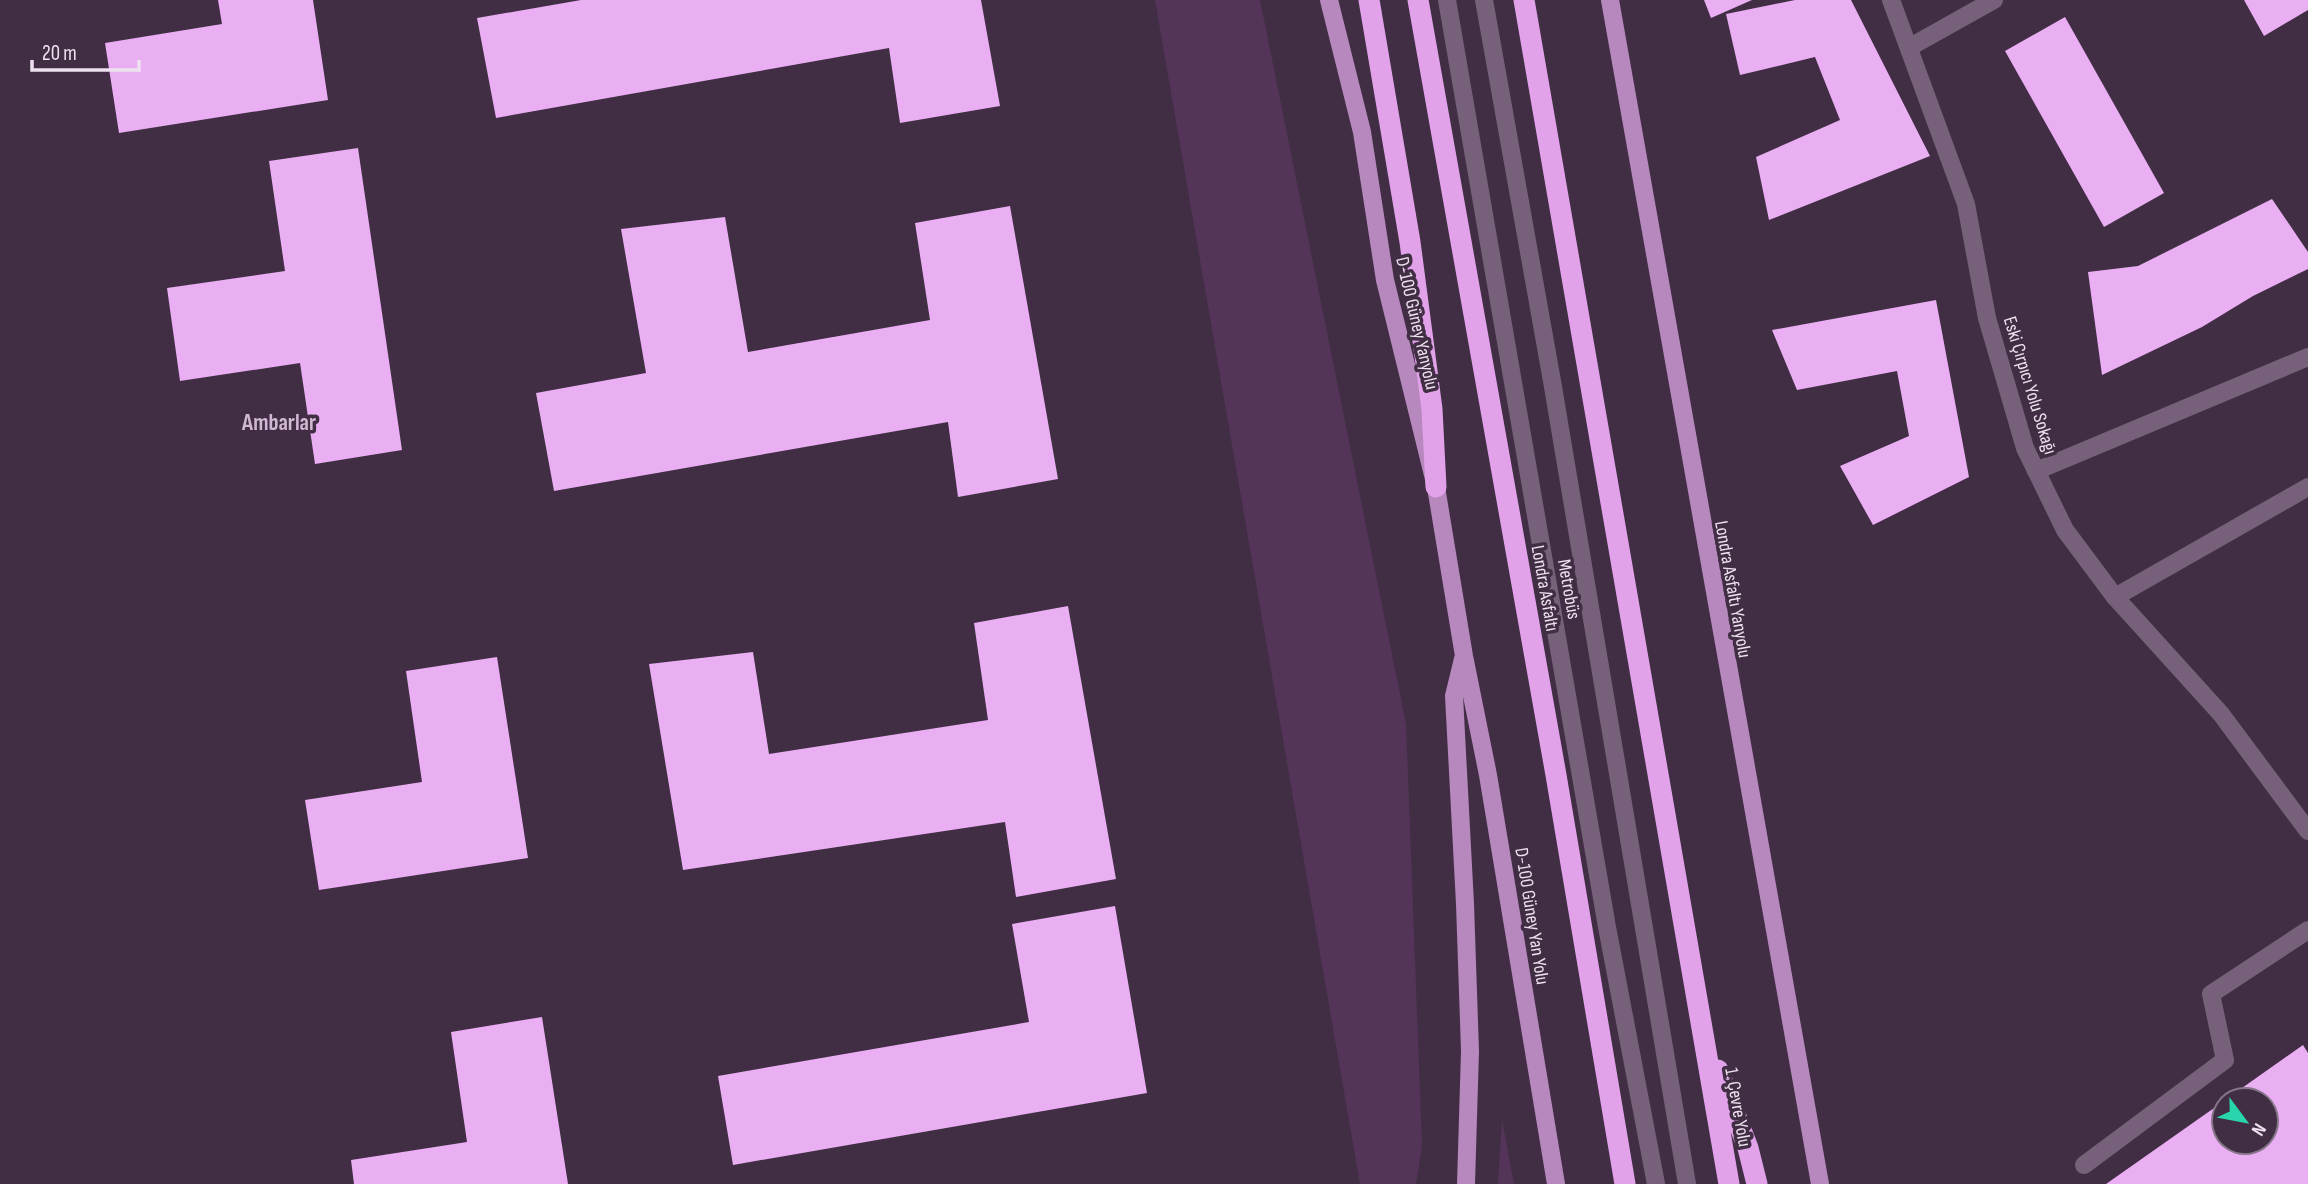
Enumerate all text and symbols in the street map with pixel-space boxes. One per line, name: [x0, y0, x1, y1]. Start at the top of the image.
scale bar: [32, 28, 138, 72]
text: 20 m: [42, 41, 77, 66]
street label: D-100 Güney Yanyolu: [1390, 255, 1443, 392]
street label: Eski Çırpıcı Yolu Sokağı: [1998, 314, 2061, 457]
district label: Ambarlar: [241, 409, 316, 437]
street label: Londra Asfaltı Yanyolu: [1709, 519, 1756, 660]
street label: Londra Asfaltı: [1526, 544, 1563, 633]
street label: Metrobüs: [1552, 558, 1585, 621]
street label: D-100 Güney Yan Yolu: [1509, 846, 1554, 986]
street label: 1. Çevre Yolu: [1719, 1066, 1756, 1149]
north arrow: [2210, 1086, 2280, 1156]
text: N: [2246, 1119, 2271, 1140]

